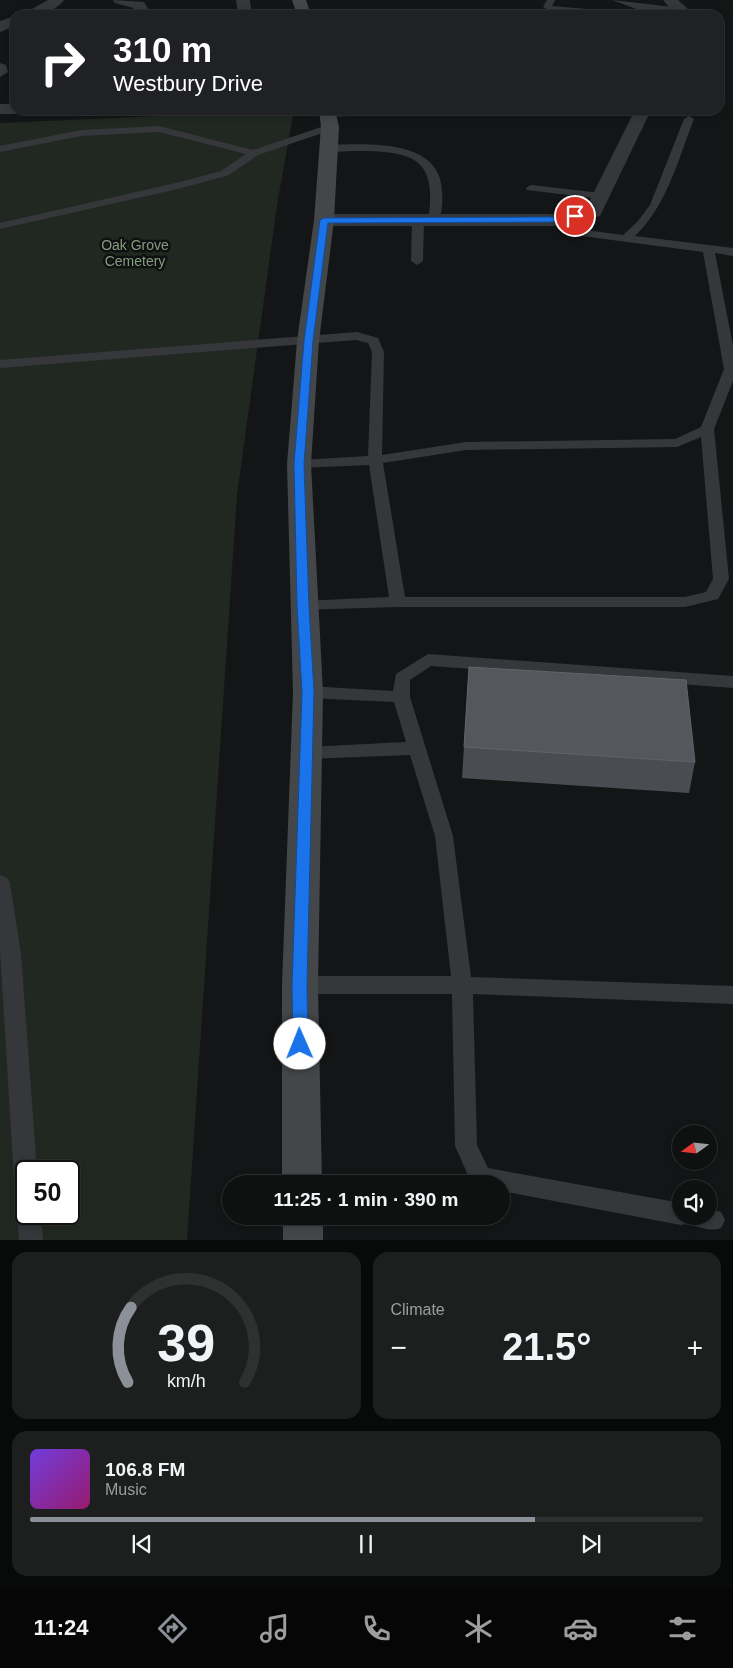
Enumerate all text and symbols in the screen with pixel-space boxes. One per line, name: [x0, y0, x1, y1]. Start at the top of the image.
icon: right: [30, 30, 95, 95]
text: 310 m: [113, 30, 212, 69]
text: Westbury Drive: [113, 71, 263, 96]
pin: [554, 195, 596, 237]
icon: arrive: [561, 202, 589, 230]
park label: Oak Grove Cemetery: [101, 237, 169, 269]
position arrow: [273, 1017, 325, 1069]
north arrow: [672, 1125, 718, 1170]
map controls: [672, 1125, 717, 1225]
speed limit sign: 50: [15, 1160, 80, 1225]
button: sound: [672, 1180, 717, 1225]
text: 11:25 · 1 min · 390 m: [274, 1189, 458, 1210]
text: Climate: [391, 1301, 445, 1318]
text: 39: [157, 1314, 215, 1372]
text: 21.5°: [502, 1326, 591, 1368]
text: −: [391, 1332, 407, 1363]
text: +: [687, 1332, 703, 1363]
text: km/h: [167, 1371, 206, 1391]
text: 106.8 FM: [105, 1459, 185, 1480]
text: Music: [105, 1481, 147, 1498]
icon: previous: [128, 1530, 156, 1558]
icon: pause: [352, 1530, 380, 1558]
icon: next: [577, 1530, 605, 1558]
icon: directions: [155, 1611, 190, 1646]
icon: music: [257, 1611, 292, 1646]
icon: phone: [359, 1611, 394, 1646]
icon: climate: [461, 1611, 496, 1646]
icon: car: [563, 1611, 598, 1646]
icon: filters: [665, 1611, 700, 1646]
text: 11:24: [33, 1615, 88, 1640]

